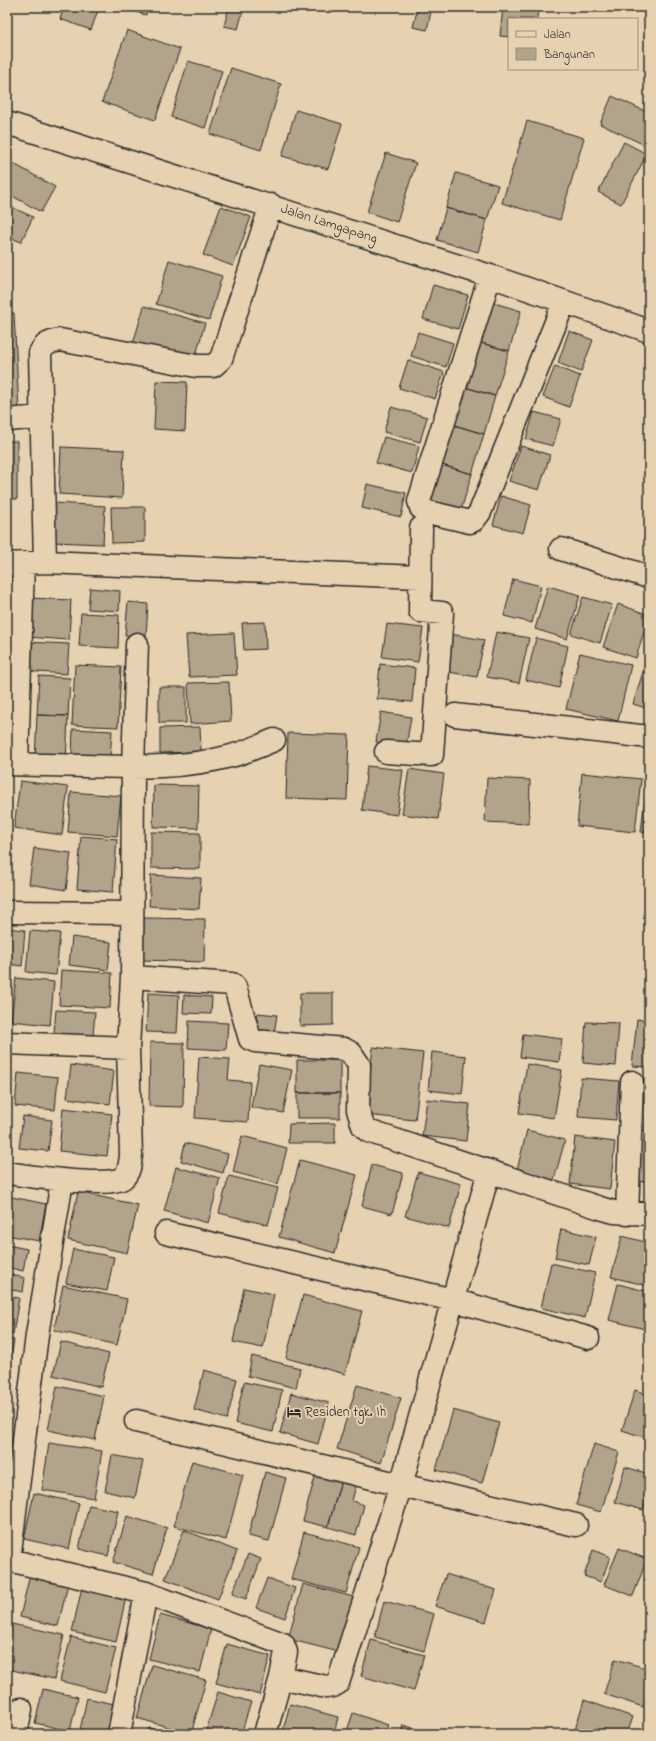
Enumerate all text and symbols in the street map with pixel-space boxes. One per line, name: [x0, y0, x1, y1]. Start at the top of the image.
legend: [508, 18, 638, 70]
text: Jalan: [544, 26, 571, 44]
text: Bangunan: [543, 46, 595, 65]
street label: Jalan Lamgapang: [278, 198, 380, 250]
place label: Residen tgk. Ih: [305, 1402, 386, 1424]
hotel icon: Residen tgk. Ih: [286, 1404, 302, 1420]

